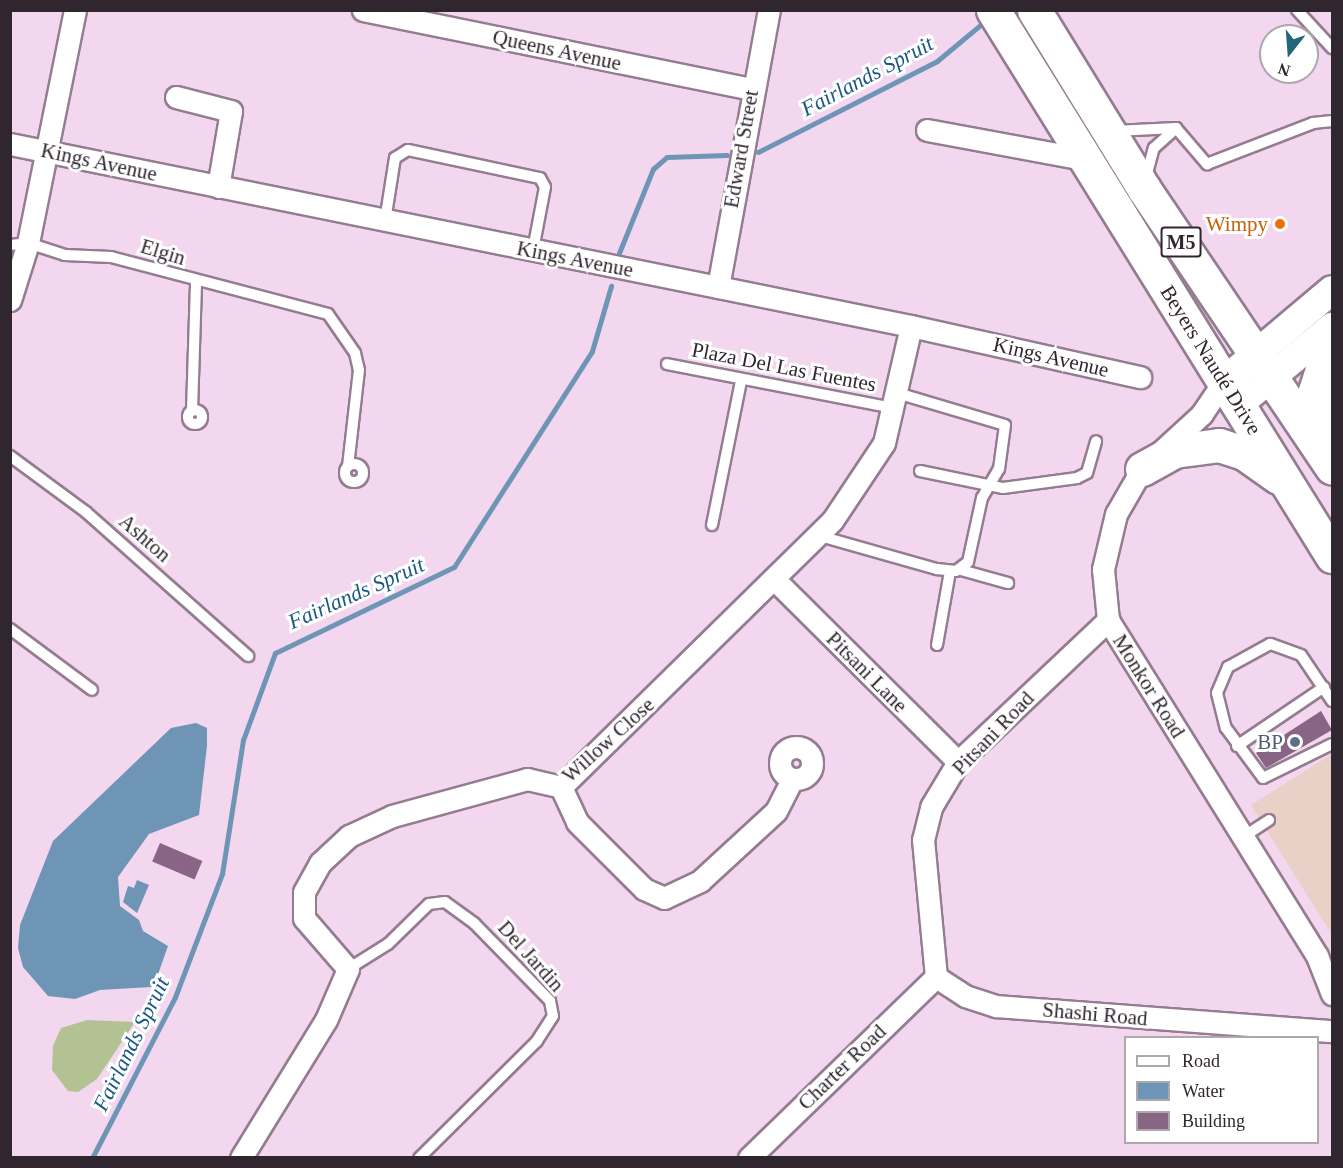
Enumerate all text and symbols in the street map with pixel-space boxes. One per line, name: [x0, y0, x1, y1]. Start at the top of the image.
street label: Queens Avenue: [490, 24, 624, 76]
north arrow: [1259, 24, 1319, 84]
water label: Fairlands Spruit: [796, 30, 938, 122]
text: N: [1276, 60, 1292, 80]
street label: Edward Street: [718, 88, 764, 210]
street label: Kings Avenue: [38, 137, 160, 187]
place label: Wimpy: [1206, 211, 1268, 237]
marker: Wimpy: [1273, 217, 1287, 231]
road number: M5: [1160, 225, 1202, 259]
street label: Elgin: [138, 233, 188, 271]
street label: Kings Avenue: [514, 235, 636, 283]
street label: Beyers Naudé Drive: [1155, 281, 1267, 439]
street label: Kings Avenue: [990, 331, 1112, 383]
street label: Plaza Del Las Fuentes: [690, 337, 878, 397]
street label: Ashton: [114, 509, 176, 567]
water label: Fairlands Spruit: [284, 551, 428, 635]
street label: Pitsani Lane: [821, 626, 913, 718]
street label: Monkor Road: [1107, 630, 1191, 742]
street label: Pitsani Road: [947, 686, 1039, 780]
street label: Willow Close: [557, 692, 659, 788]
place label: BP: [1257, 729, 1283, 755]
marker: BP: [1288, 735, 1302, 749]
street label: Del Jardin: [493, 915, 569, 997]
water label: Fairlands Spruit: [87, 973, 175, 1115]
street label: Shashi Road: [1041, 997, 1149, 1031]
street label: Charter Road: [793, 1019, 891, 1115]
legend: [1124, 1036, 1319, 1144]
text: Road: [1182, 1051, 1220, 1071]
text: Water: [1182, 1081, 1225, 1101]
text: Building: [1182, 1111, 1245, 1131]

